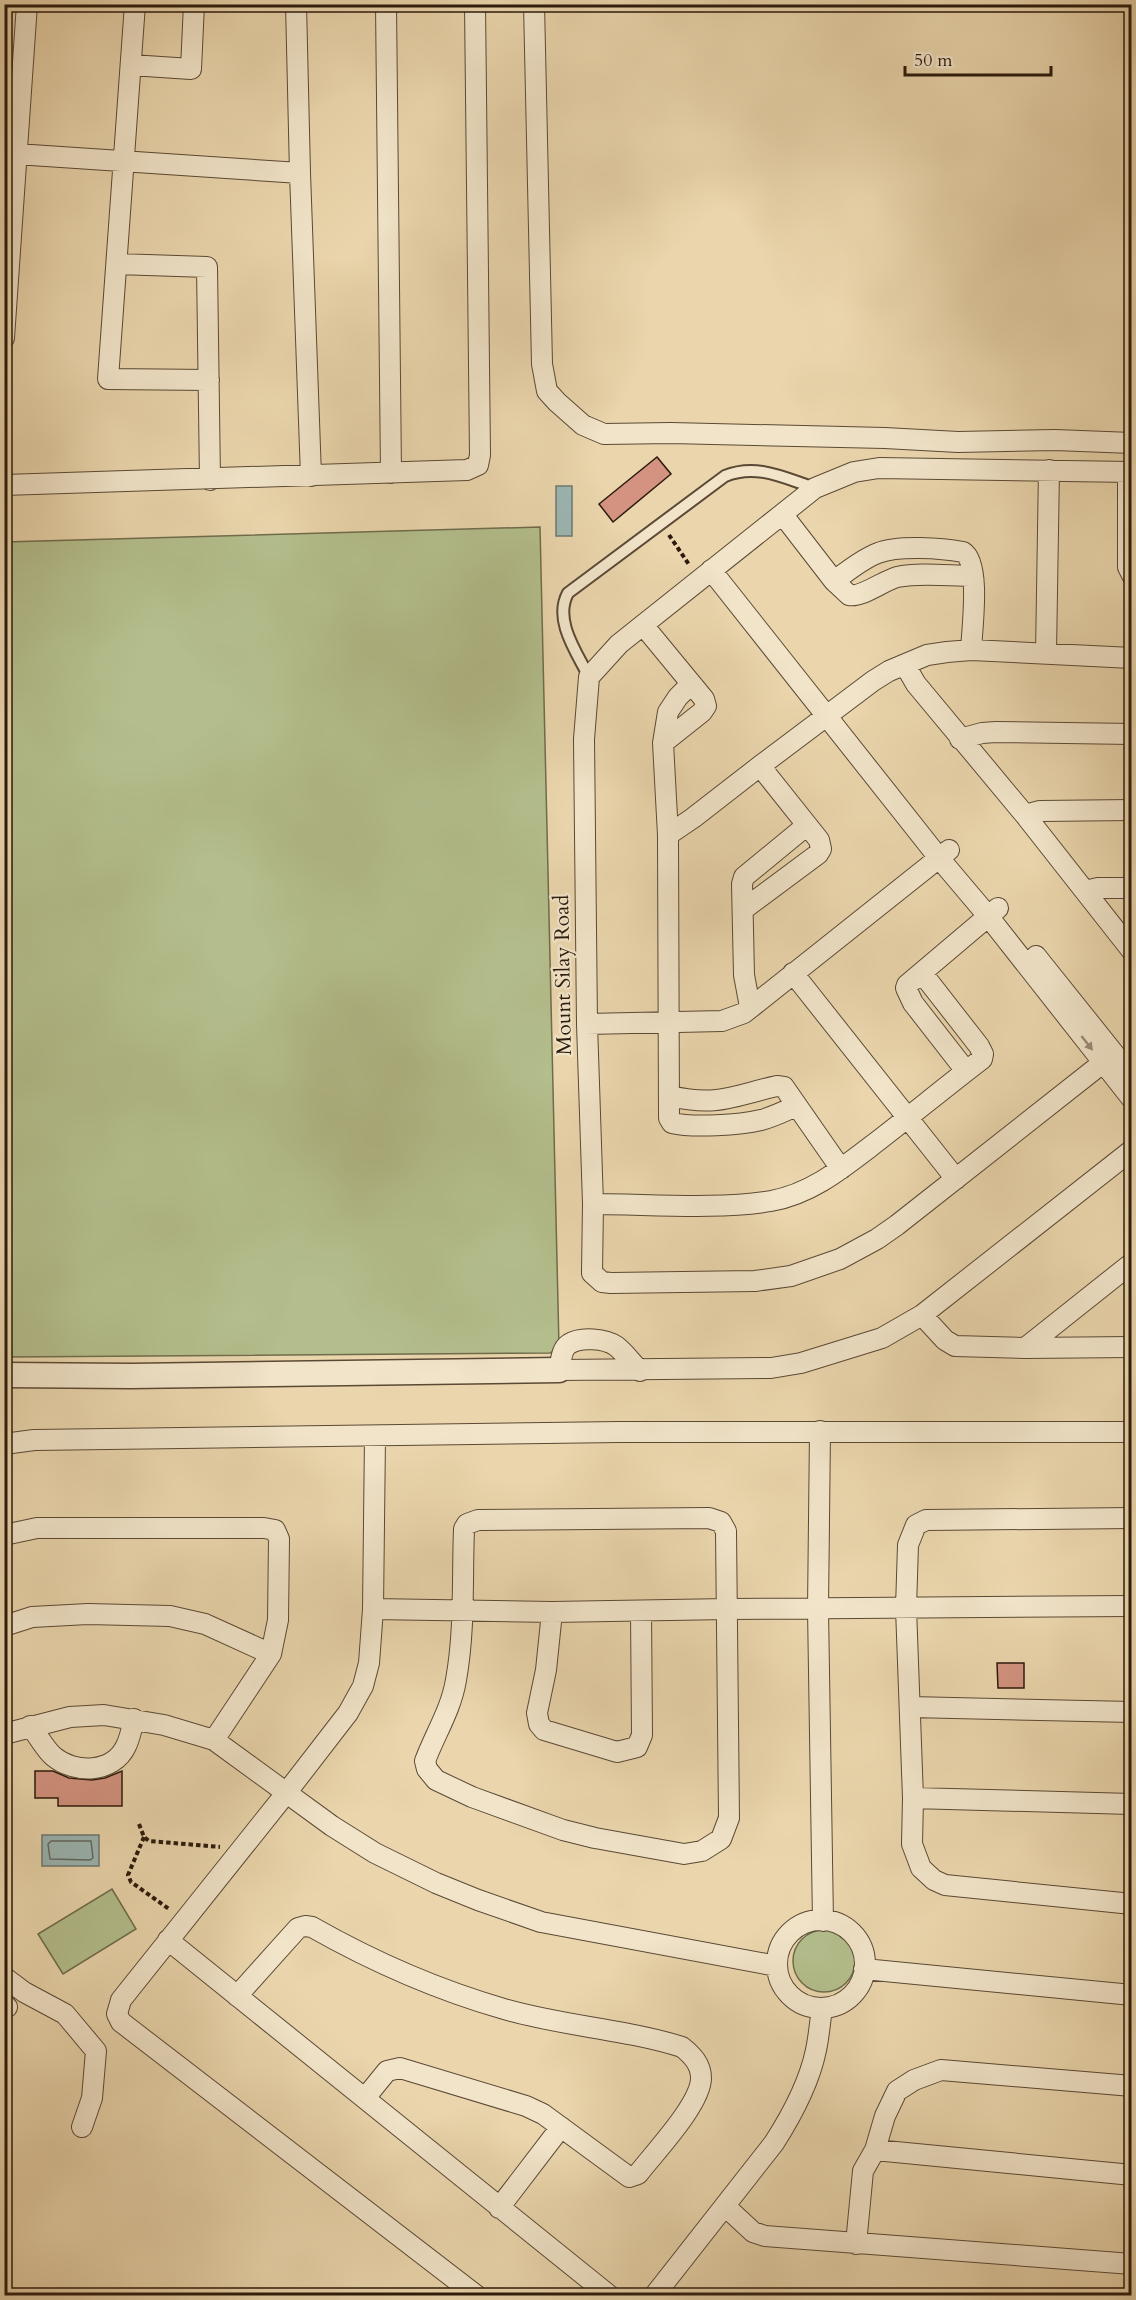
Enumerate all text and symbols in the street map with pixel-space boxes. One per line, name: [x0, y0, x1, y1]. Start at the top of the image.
scale bar: [905, 39, 1050, 77]
text: 50 m: [914, 48, 953, 73]
street label: Mount Silay Road: [547, 894, 579, 1056]
one-way arrow: [1080, 1035, 1093, 1051]

